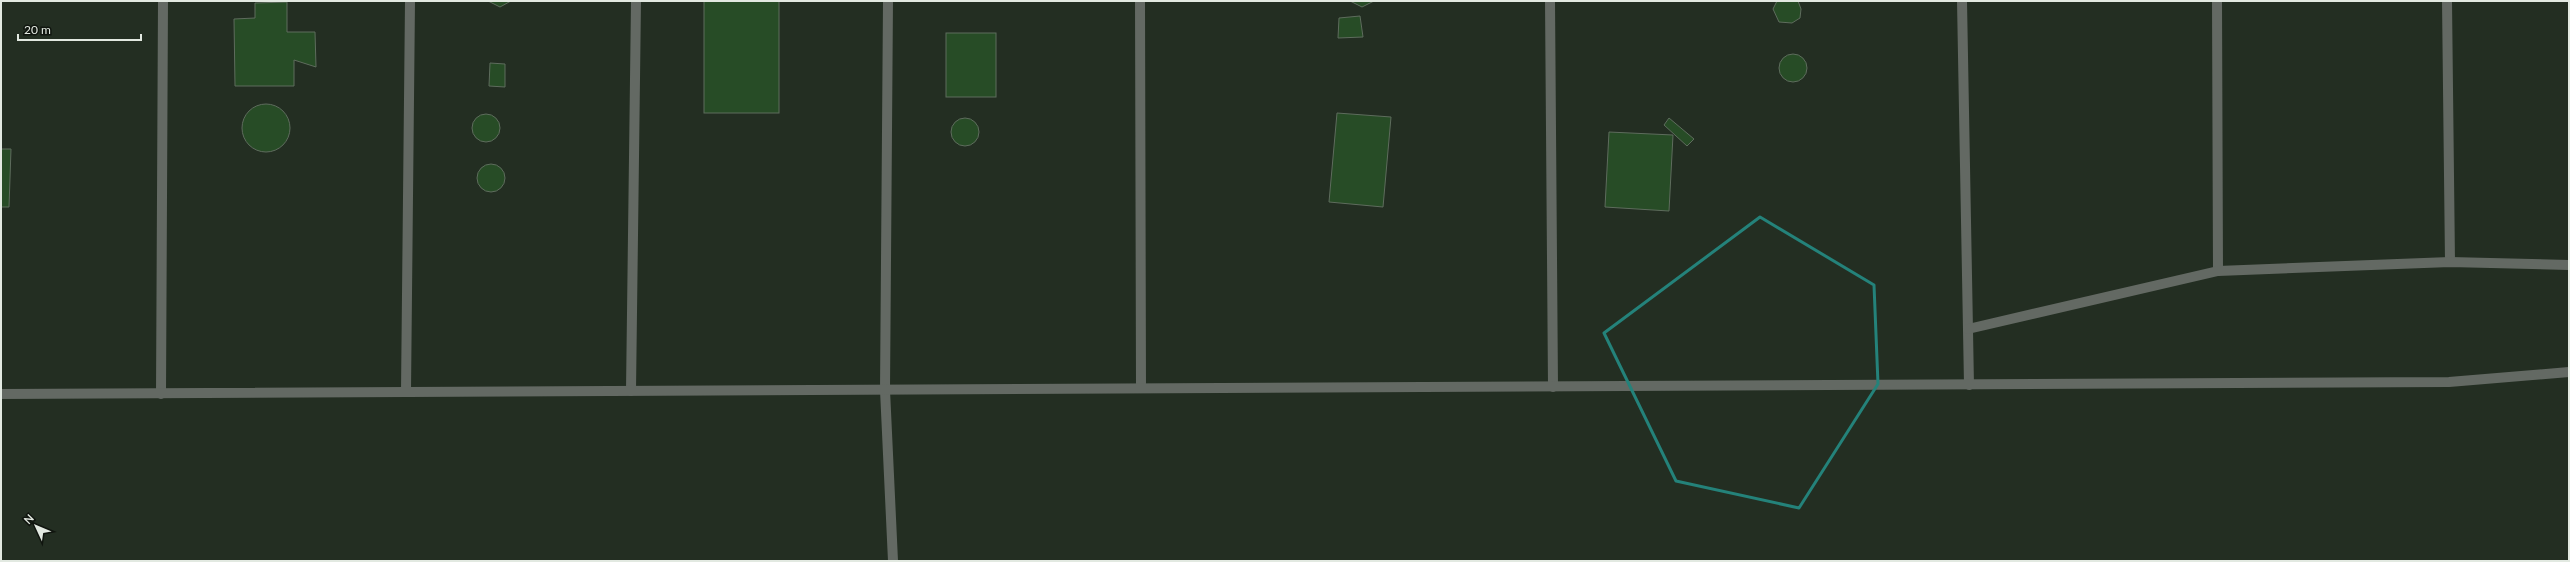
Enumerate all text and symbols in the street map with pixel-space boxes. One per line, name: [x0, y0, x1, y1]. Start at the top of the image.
scale bar: [18, 16, 141, 42]
text: 20 m: [24, 22, 51, 37]
north arrow: [16, 506, 56, 546]
text: N: [21, 511, 36, 526]

